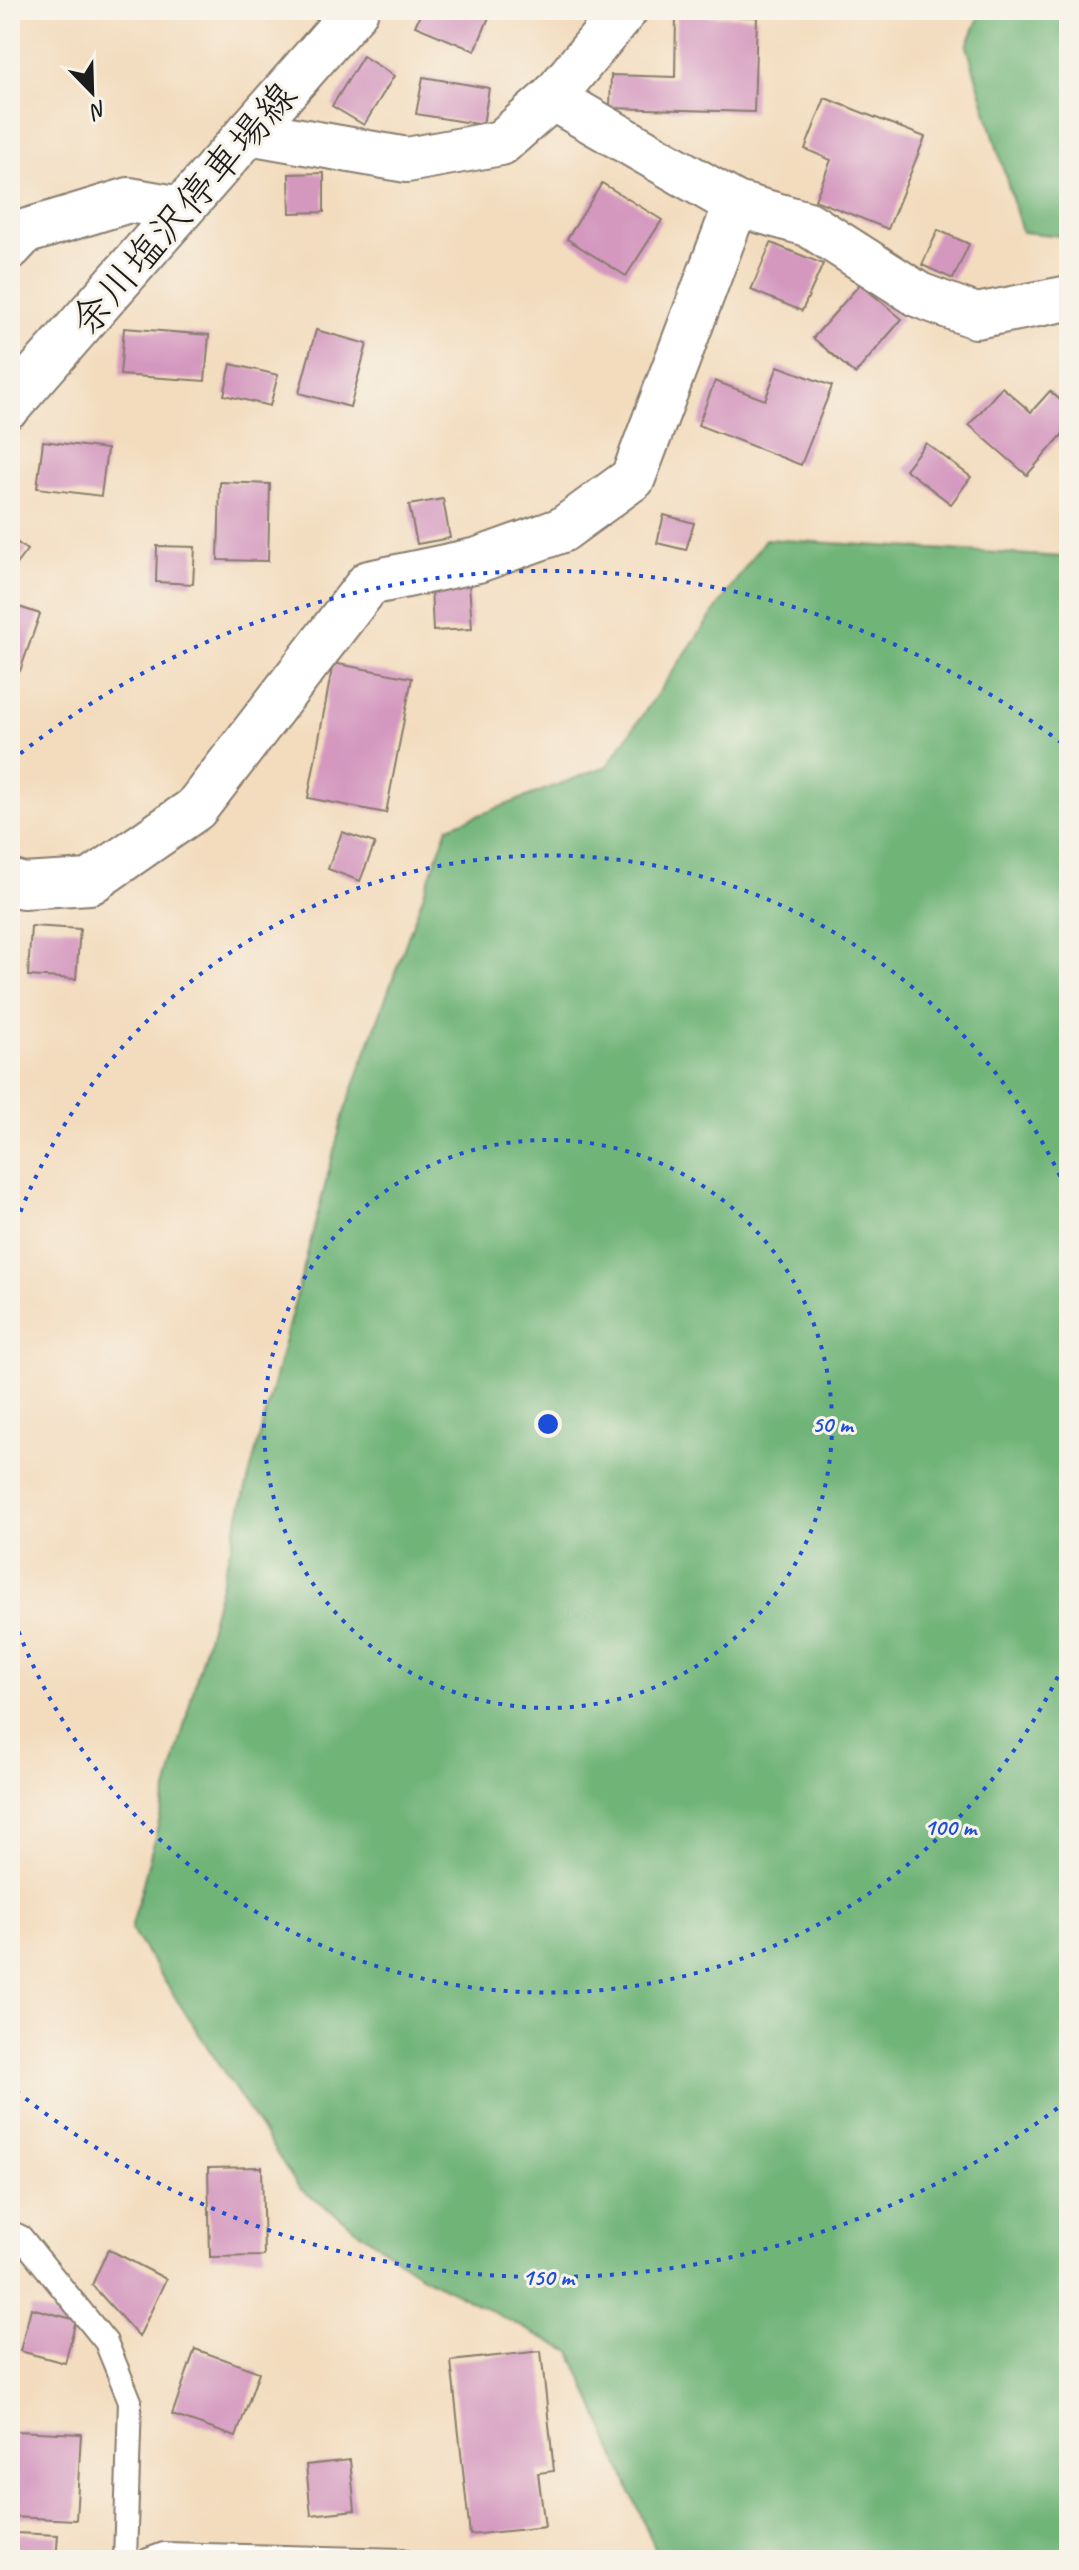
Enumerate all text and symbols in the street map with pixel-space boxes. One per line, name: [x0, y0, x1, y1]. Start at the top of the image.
north arrow: [52, 52, 132, 132]
street label: 余川塩沢停車場線: [60, 72, 308, 346]
text: N: [85, 94, 111, 126]
text: 50 m: [812, 1409, 855, 1439]
centre of rings: [534, 1410, 562, 1438]
text: 100 m: [924, 1812, 978, 1842]
text: 150 m: [522, 2262, 576, 2292]

